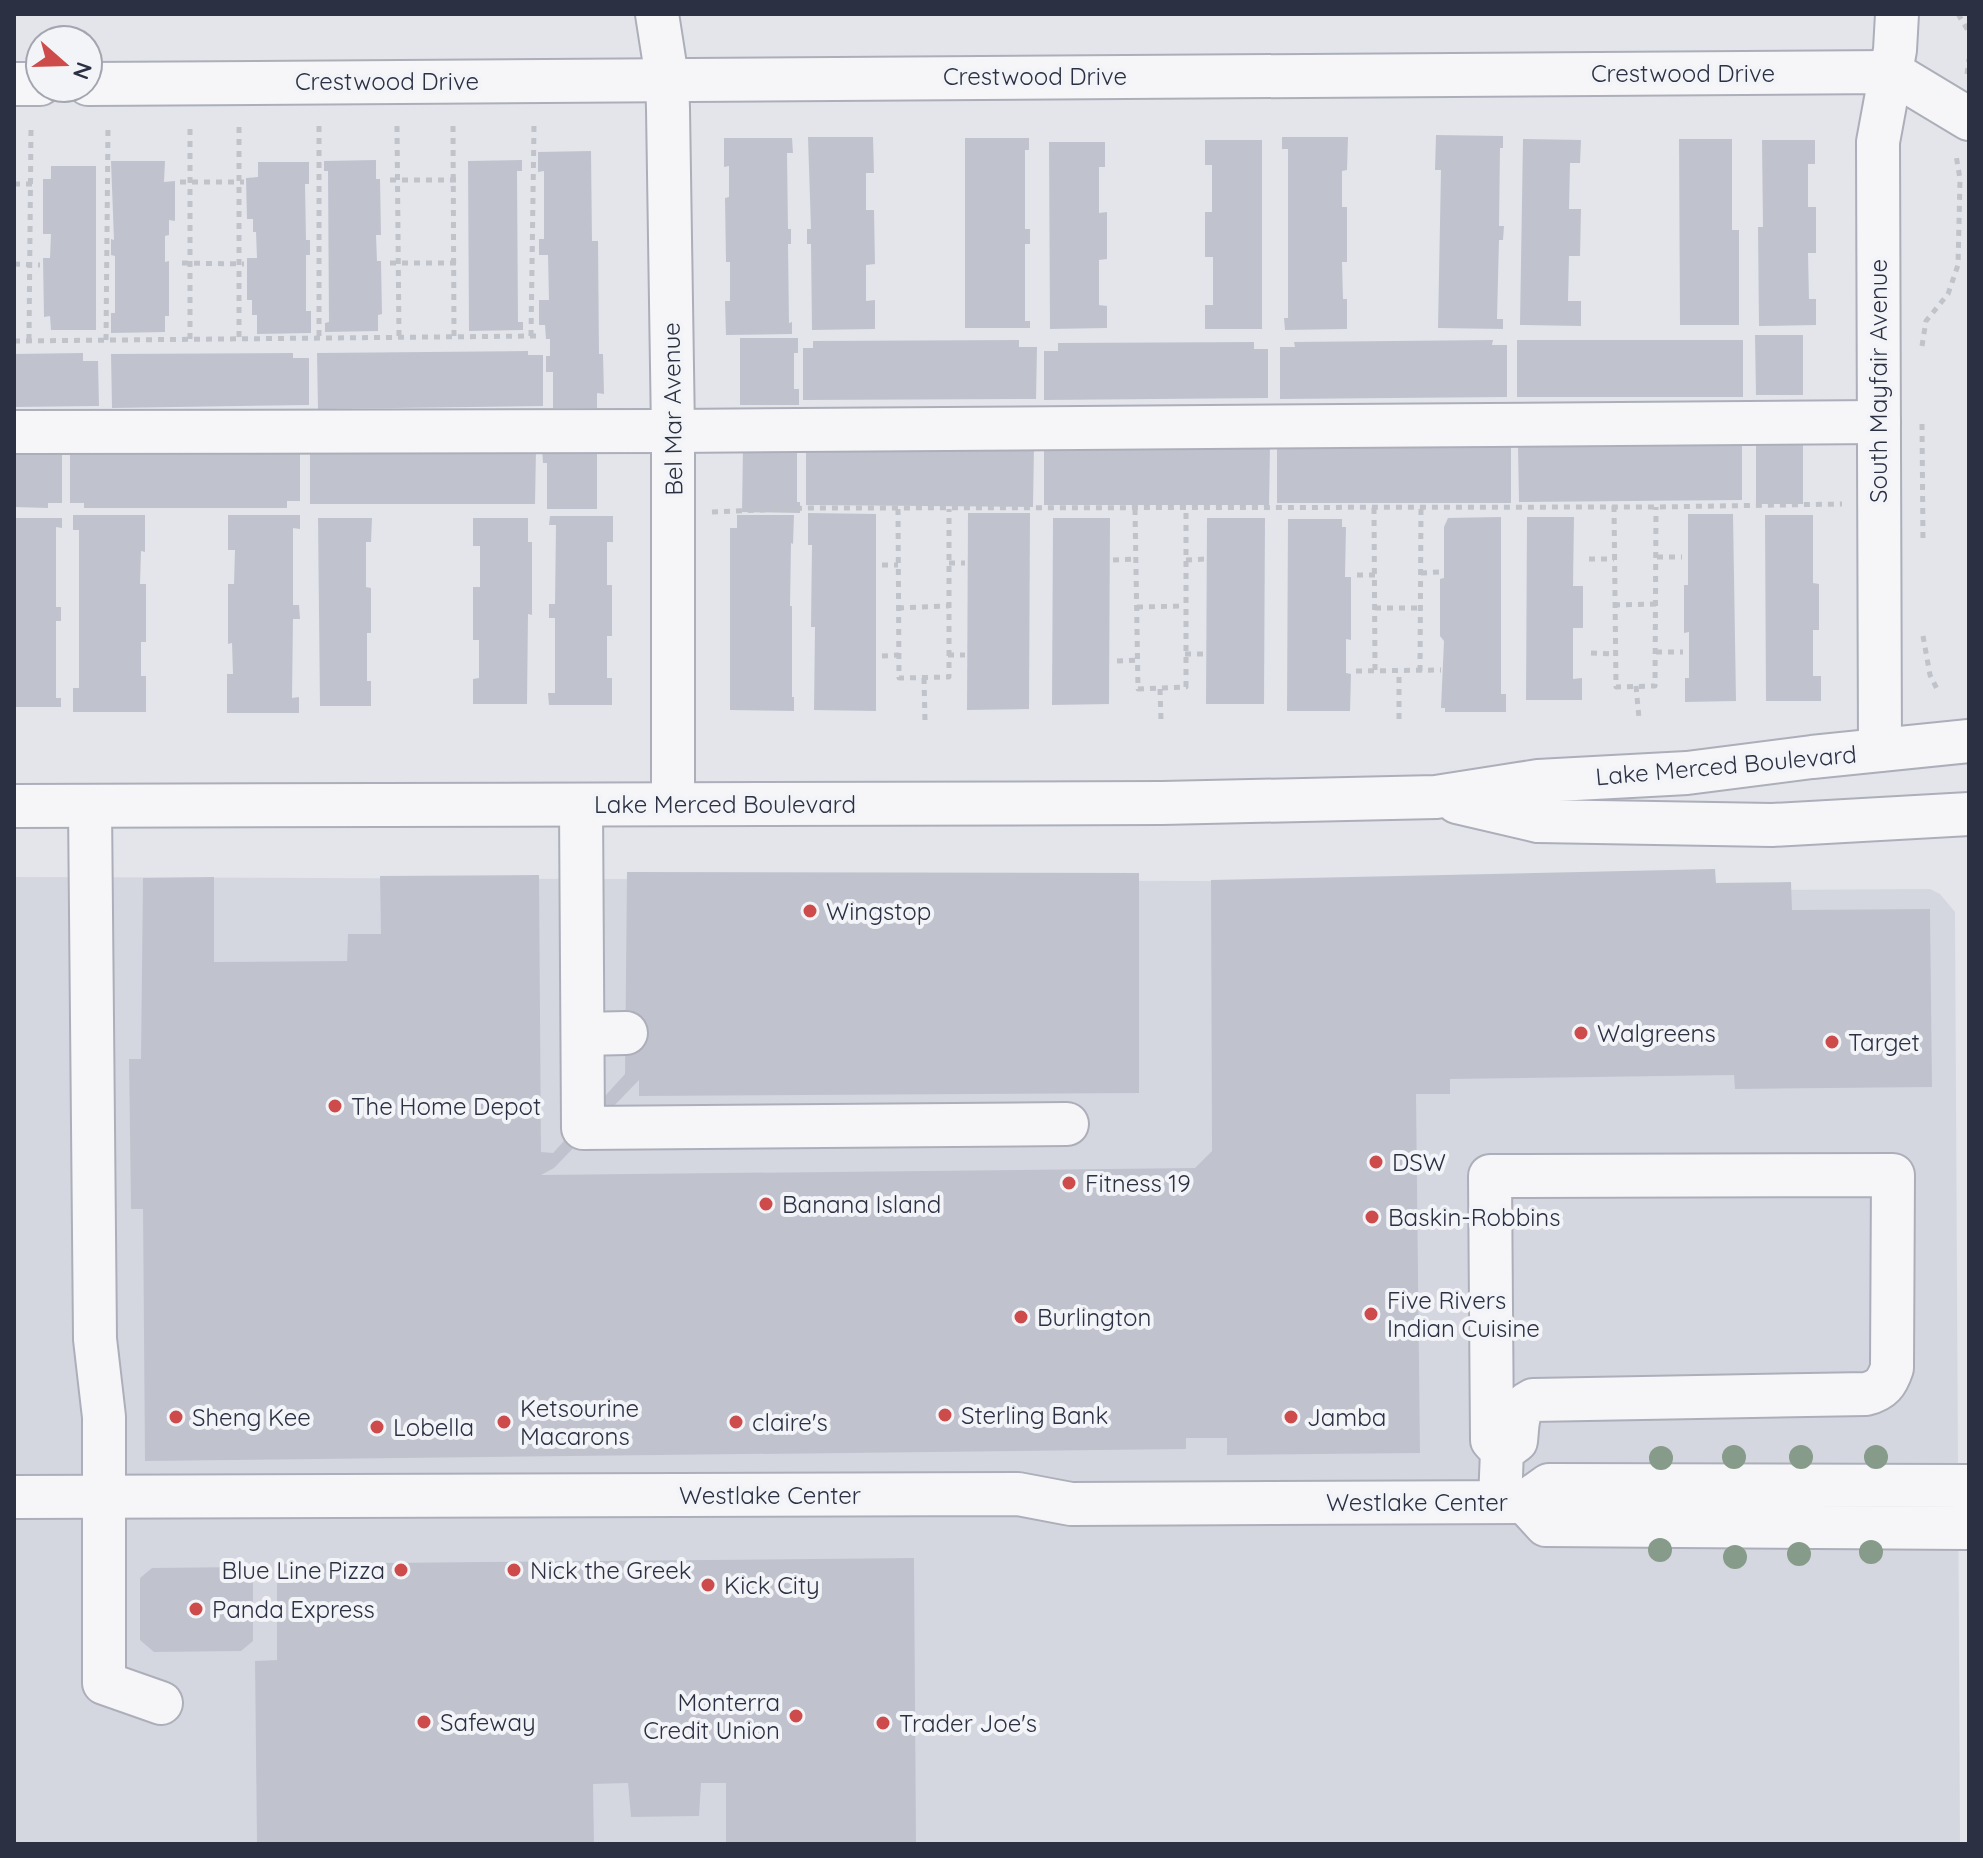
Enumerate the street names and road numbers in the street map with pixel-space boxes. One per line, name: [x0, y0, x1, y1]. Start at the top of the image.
street label: Crestwood Drive: [1591, 58, 1775, 88]
street label: Crestwood Drive: [943, 61, 1127, 91]
street label: Crestwood Drive: [295, 66, 479, 96]
street label: South Mayfair Avenue: [1863, 259, 1893, 503]
street label: Bel Mar Avenue: [655, 322, 689, 496]
street label: Lake Merced Boulevard: [1594, 739, 1858, 791]
street label: Lake Merced Boulevard: [594, 789, 856, 819]
street label: Westlake Center: [679, 1480, 861, 1510]
street label: Westlake Center: [1326, 1487, 1508, 1517]

